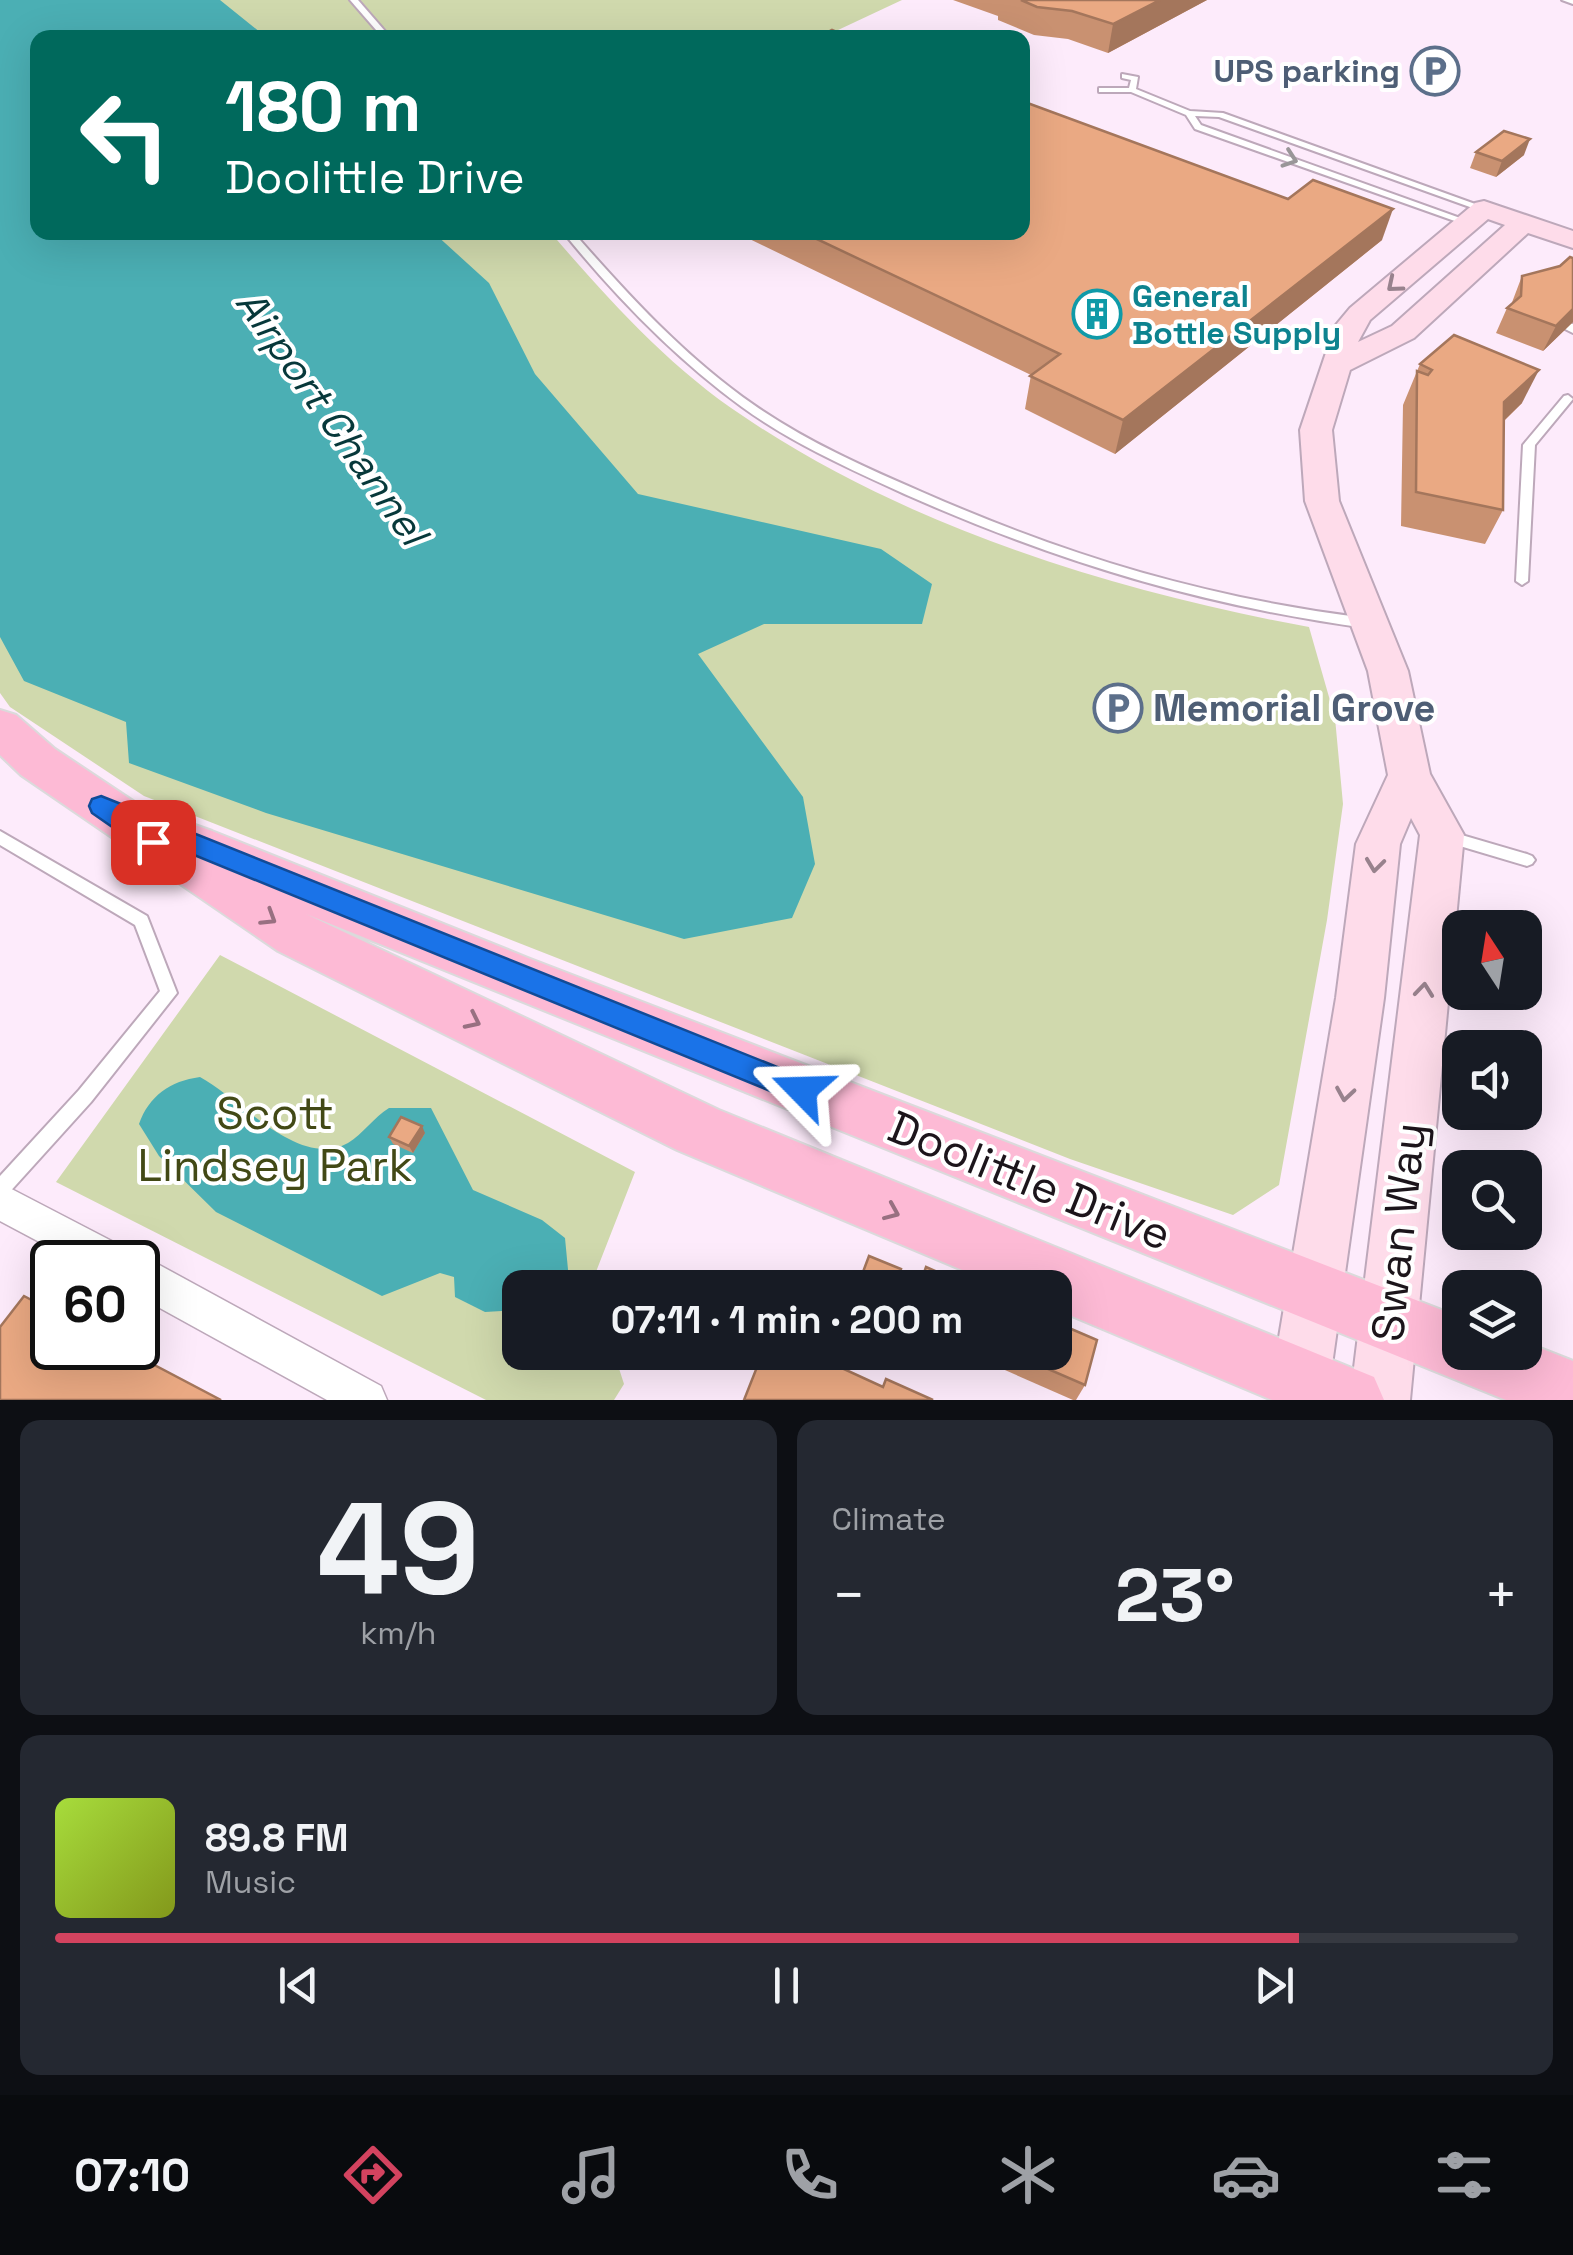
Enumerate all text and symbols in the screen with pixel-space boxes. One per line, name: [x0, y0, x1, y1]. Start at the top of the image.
parking icon: UPS parking: [1409, 45, 1461, 97]
place label: UPS parking: [1213, 51, 1400, 91]
text: 180 m: [225, 62, 422, 151]
icon: left: [60, 70, 190, 200]
one-way arrow: [1280, 147, 1297, 167]
text: Doolittle Drive: [225, 149, 525, 206]
one-way arrow: [1388, 273, 1406, 291]
place label: General Bottle Supply: [1132, 276, 1341, 353]
water label: Airport Channel: [225, 280, 441, 558]
building icon: General Bottle Supply: [1071, 288, 1123, 340]
parking icon: Memorial Grove: [1092, 682, 1144, 734]
place label: Memorial Grove: [1153, 684, 1436, 732]
pin: [111, 800, 196, 885]
icon: arrive: [126, 815, 181, 870]
one-way arrow: [1366, 857, 1387, 873]
one-way arrow: [258, 906, 276, 925]
north arrow: [1442, 910, 1542, 1010]
map controls: [1442, 910, 1542, 1370]
one-way arrow: [1413, 982, 1434, 998]
one-way arrow: [463, 1009, 481, 1029]
button: sound: [1442, 1030, 1542, 1130]
position arrow: [750, 1038, 854, 1142]
park label: Scott Lindsey Park: [137, 1085, 413, 1194]
one-way arrow: [1335, 1086, 1356, 1102]
street label: Doolittle Drive: [880, 1098, 1179, 1263]
street label: Swan Way: [1359, 1120, 1438, 1344]
button: search: [1442, 1150, 1542, 1250]
one-way arrow: [882, 1201, 900, 1221]
speed limit sign: 60: [30, 1240, 160, 1370]
button: layers: [1442, 1270, 1542, 1370]
text: 07:11 · 1 min · 200 m: [611, 1296, 963, 1344]
text: 49: [317, 1465, 480, 1631]
text: Climate: [832, 1499, 946, 1539]
text: 23°: [1115, 1547, 1235, 1643]
text: −: [832, 1560, 866, 1630]
text: +: [1484, 1560, 1518, 1630]
text: km/h: [360, 1613, 436, 1653]
text: 89.8 FM: [205, 1814, 349, 1862]
text: Music: [205, 1862, 296, 1902]
icon: previous: [271, 1958, 326, 2013]
icon: pause: [759, 1958, 814, 2013]
icon: next: [1247, 1958, 1302, 2013]
icon: directions: [338, 2140, 408, 2210]
icon: music: [556, 2140, 626, 2210]
icon: phone: [775, 2140, 845, 2210]
icon: climate: [993, 2140, 1063, 2210]
icon: car: [1211, 2140, 1281, 2210]
icon: filters: [1429, 2140, 1499, 2210]
text: 07:10: [74, 2147, 190, 2204]

